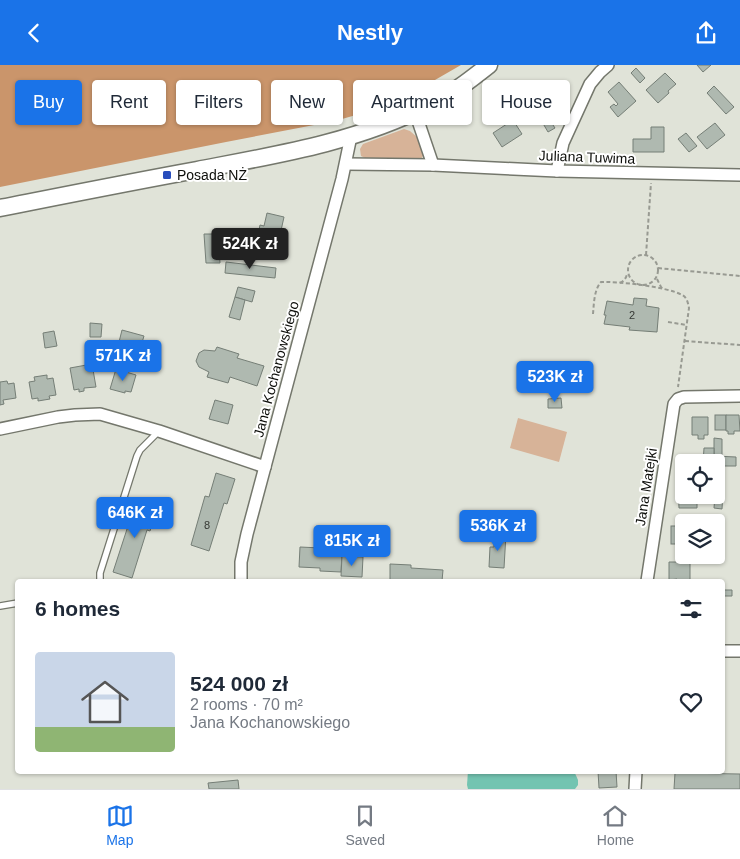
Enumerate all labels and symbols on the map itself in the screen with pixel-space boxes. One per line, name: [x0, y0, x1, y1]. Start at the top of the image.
street label: Juliana Tuwima: [539, 147, 636, 167]
place label: Posada NŻ: [177, 166, 247, 183]
marker: Posada NŻ: [161, 169, 173, 181]
pin: 524K zł: [204, 227, 296, 270]
street label: Jana Kochanowskiego: [250, 299, 302, 439]
house number: 2: [629, 309, 635, 321]
pin: 571K zł: [77, 339, 169, 382]
pin: 523K zł: [509, 361, 601, 403]
street label: Jana Matejki: [632, 447, 660, 527]
pin: 646K zł: [89, 497, 181, 539]
pin: 536K zł: [452, 509, 544, 552]
house number: 8: [204, 519, 210, 531]
pin: 815K zł: [306, 525, 398, 567]

